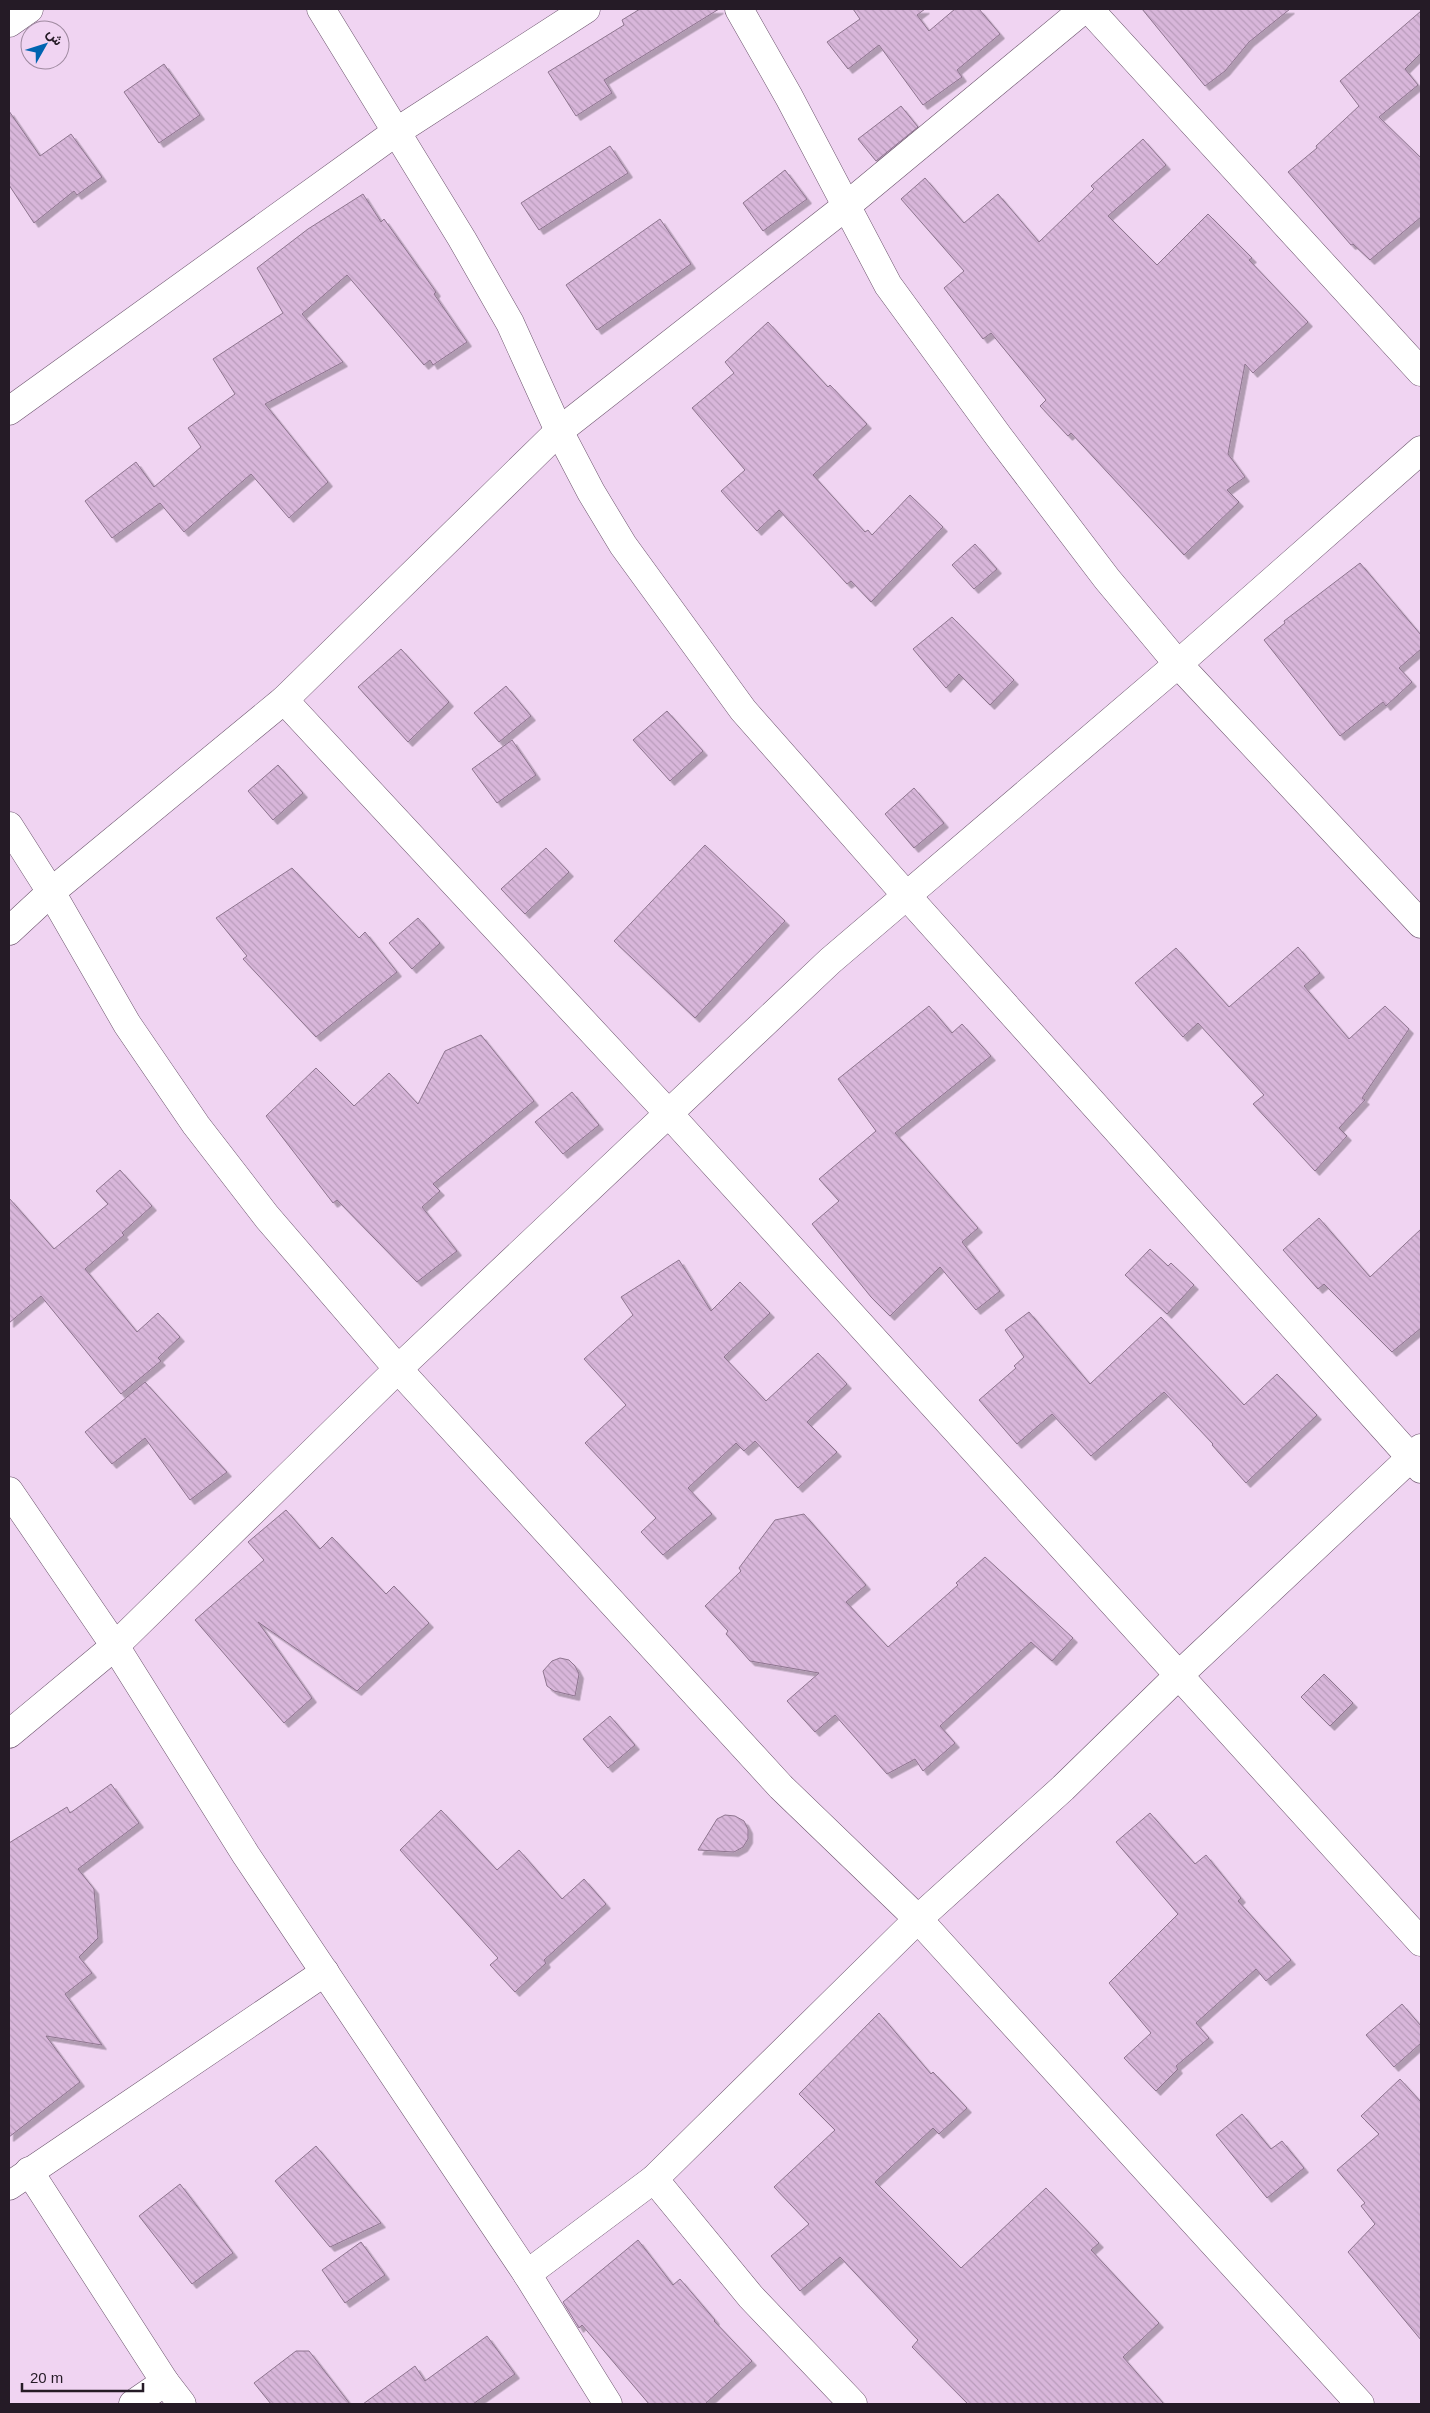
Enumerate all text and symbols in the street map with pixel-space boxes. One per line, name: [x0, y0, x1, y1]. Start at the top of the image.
north arrow: [20, 20, 70, 70]
text: ش: [43, 25, 67, 49]
scale bar: [22, 2360, 144, 2392]
text: 20 m: [30, 2369, 63, 2386]

